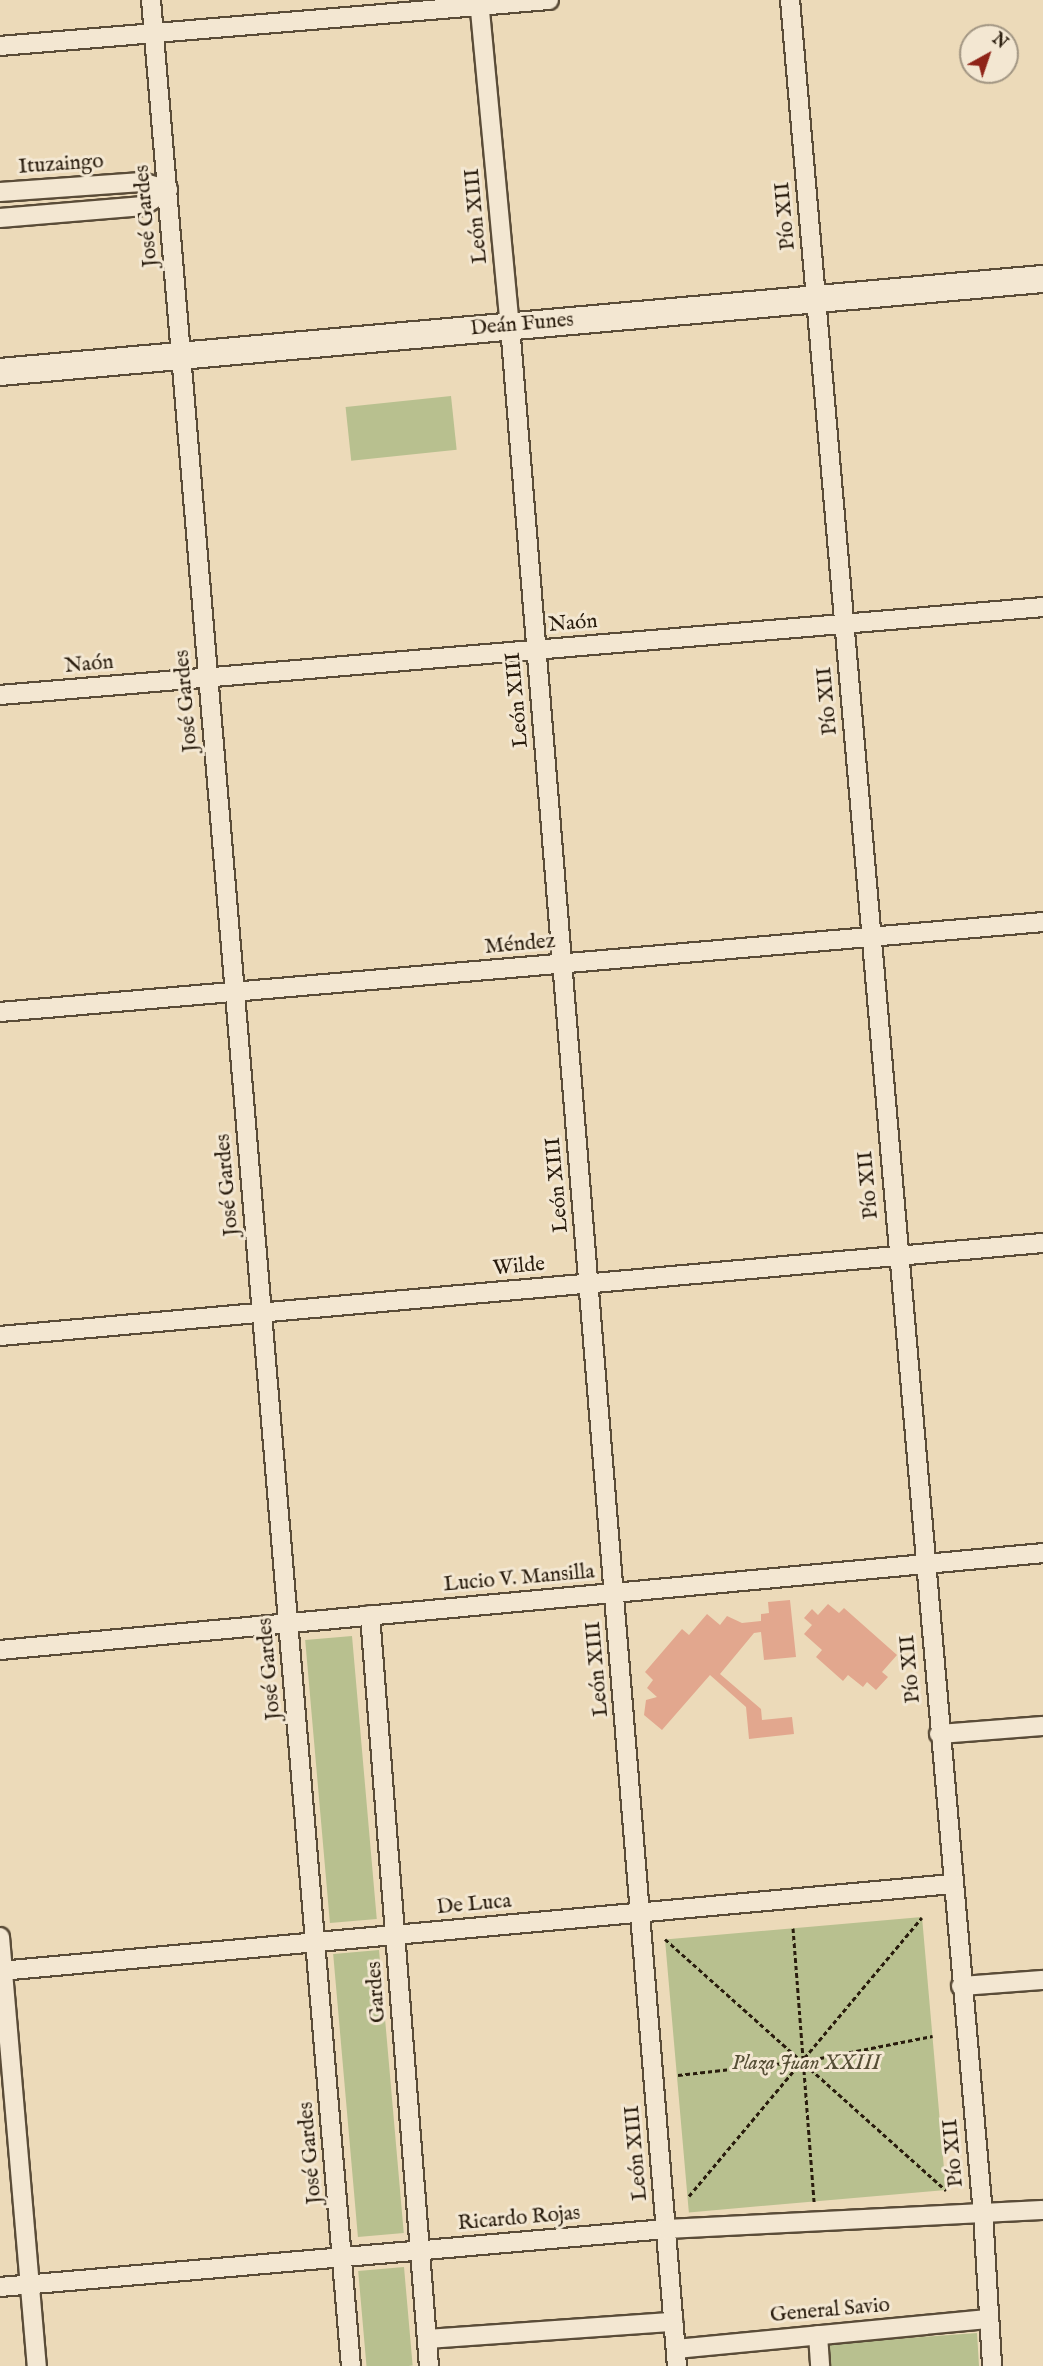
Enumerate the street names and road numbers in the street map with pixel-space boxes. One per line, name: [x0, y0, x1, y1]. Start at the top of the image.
street label: Ituzaingo: [18, 149, 104, 181]
street label: José Gardes: [130, 164, 164, 268]
street label: León XIII: [460, 167, 494, 265]
street label: Pío XII: [770, 181, 802, 251]
street label: Deán Funes: [469, 308, 575, 342]
street label: Naón: [547, 609, 599, 639]
street label: José Gardes: [170, 649, 204, 753]
street label: Naón: [63, 650, 115, 680]
street label: León XIII: [501, 651, 535, 749]
street label: Pío XII: [812, 666, 844, 736]
street label: Méndez: [484, 929, 556, 961]
street label: José Gardes: [211, 1133, 245, 1237]
street label: León XIII: [541, 1136, 575, 1234]
street label: Pío XII: [853, 1150, 885, 1220]
street label: Wilde: [492, 1252, 546, 1282]
street label: Lucio V. Mansilla: [442, 1560, 596, 1598]
street label: José Gardes: [253, 1617, 287, 1721]
street label: León XIII: [581, 1620, 615, 1718]
street label: Pío XII: [895, 1634, 927, 1704]
street label: De Luca: [436, 1889, 512, 1921]
street label: Gardes: [362, 1960, 392, 2024]
street label: José Gardes: [294, 2101, 328, 2205]
street label: León XIII: [620, 2104, 654, 2202]
street label: Pío XII: [938, 2118, 970, 2188]
street label: Ricardo Rojas: [457, 2201, 581, 2237]
street label: General Savio: [769, 2293, 891, 2329]

